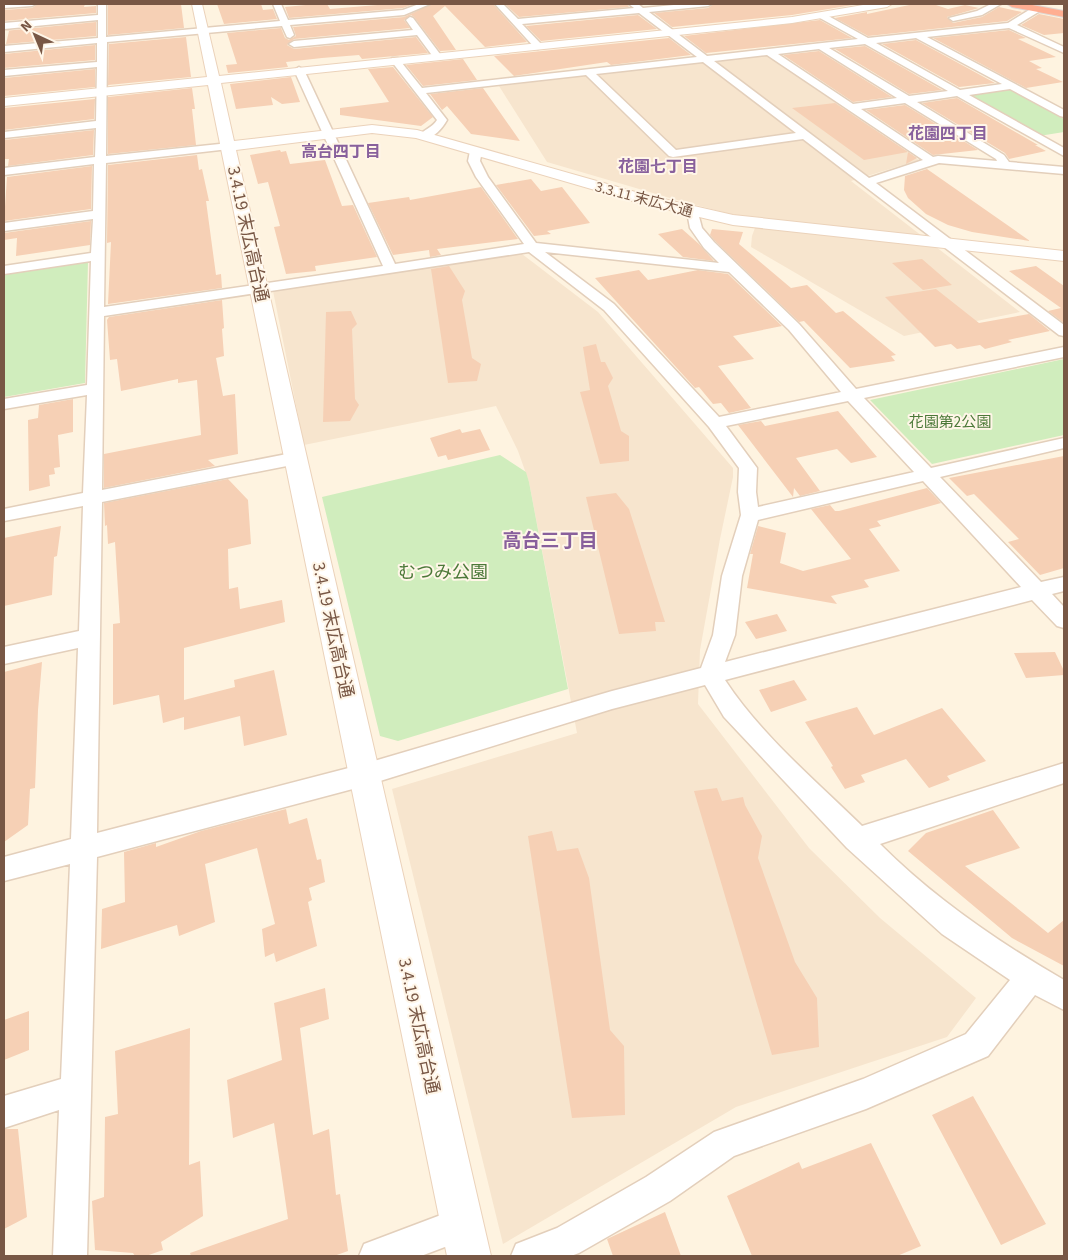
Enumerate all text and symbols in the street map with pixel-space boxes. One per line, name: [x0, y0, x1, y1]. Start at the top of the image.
north arrow: [10, 10, 60, 60]
text: N: [16, 16, 37, 37]
district label: 花園四丁目: [908, 123, 988, 145]
district label: 高台四丁目: [301, 141, 381, 163]
district label: 花園七丁目: [618, 156, 698, 178]
street label: 3.4.19 末広高台通: [221, 164, 274, 304]
street label: 3.3.11 末広大通: [593, 176, 695, 223]
park label: 花園第2公園: [909, 412, 991, 433]
district label: 高台三丁目: [502, 528, 598, 555]
street label: 3.4.19 末広高台通: [306, 560, 359, 700]
park label: むつみ公園: [398, 560, 488, 585]
street label: 3.4.19 末広高台通: [392, 956, 445, 1096]

